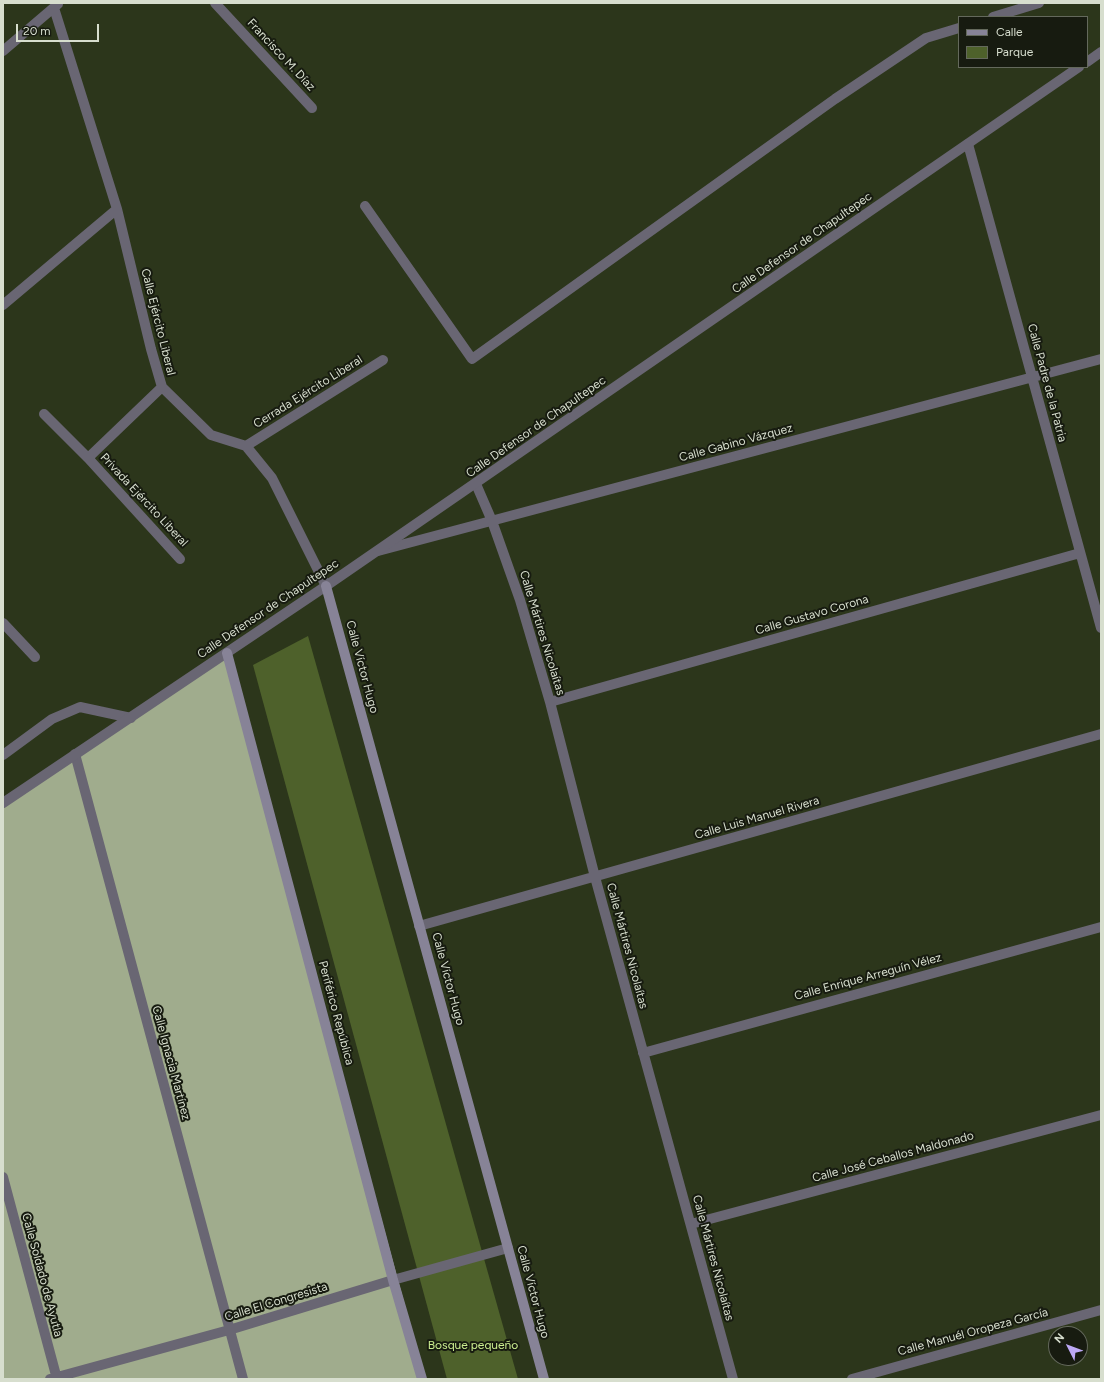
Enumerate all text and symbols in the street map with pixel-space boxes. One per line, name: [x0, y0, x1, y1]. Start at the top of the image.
scale bar: [18, 16, 101, 42]
street label: Francisco M. Díaz: [244, 16, 318, 94]
legend: [958, 16, 1088, 68]
text: 20 m: [23, 24, 51, 38]
text: Calle: [996, 25, 1023, 39]
text: Parque: [996, 45, 1033, 59]
street label: Calle Defensor de Chapultepec: [729, 189, 875, 297]
street label: Calle Ejército Liberal: [138, 267, 178, 377]
street label: Calle Padre de la Patria: [1024, 322, 1070, 444]
street label: Cerrada Ejército Liberal: [251, 353, 365, 431]
street label: Calle Defensor de Chapultepec: [463, 373, 609, 481]
street label: Calle Gabino Vázquez: [678, 421, 794, 465]
street label: Privada Ejército Liberal: [97, 450, 191, 550]
street label: Calle Defensor de Chapultepec: [195, 556, 341, 662]
street label: Calle Mártires Nicolaítas: [516, 569, 568, 697]
street label: Calle Gustavo Corona: [754, 592, 870, 638]
street label: Calle Víctor Hugo: [343, 619, 381, 715]
street label: Calle Luis Manuel Rivera: [693, 793, 821, 843]
street label: Calle Mártires Nicolaítas: [603, 882, 651, 1010]
street label: Calle Víctor Hugo: [429, 931, 467, 1027]
street label: Calle Enrique Arreguín Vélez: [793, 950, 943, 1004]
street label: Periférico República: [315, 959, 357, 1067]
street label: Calle Ignacia Martínez: [149, 1004, 193, 1122]
street label: Calle José Ceballos Maldonado: [811, 1128, 975, 1186]
street label: Calle Mártires Nicolaítas: [689, 1194, 737, 1322]
street label: Calle Soldado de Ayutla: [19, 1212, 65, 1338]
street label: Calle Víctor Hugo: [514, 1244, 552, 1340]
street label: Calle El Congresista: [223, 1279, 329, 1325]
street label: Calle Manuél Oropeza García: [896, 1305, 1050, 1359]
north arrow: [1048, 1326, 1088, 1366]
text: N: [1052, 1331, 1067, 1346]
park label: Bosque pequeño: [428, 1338, 518, 1352]

